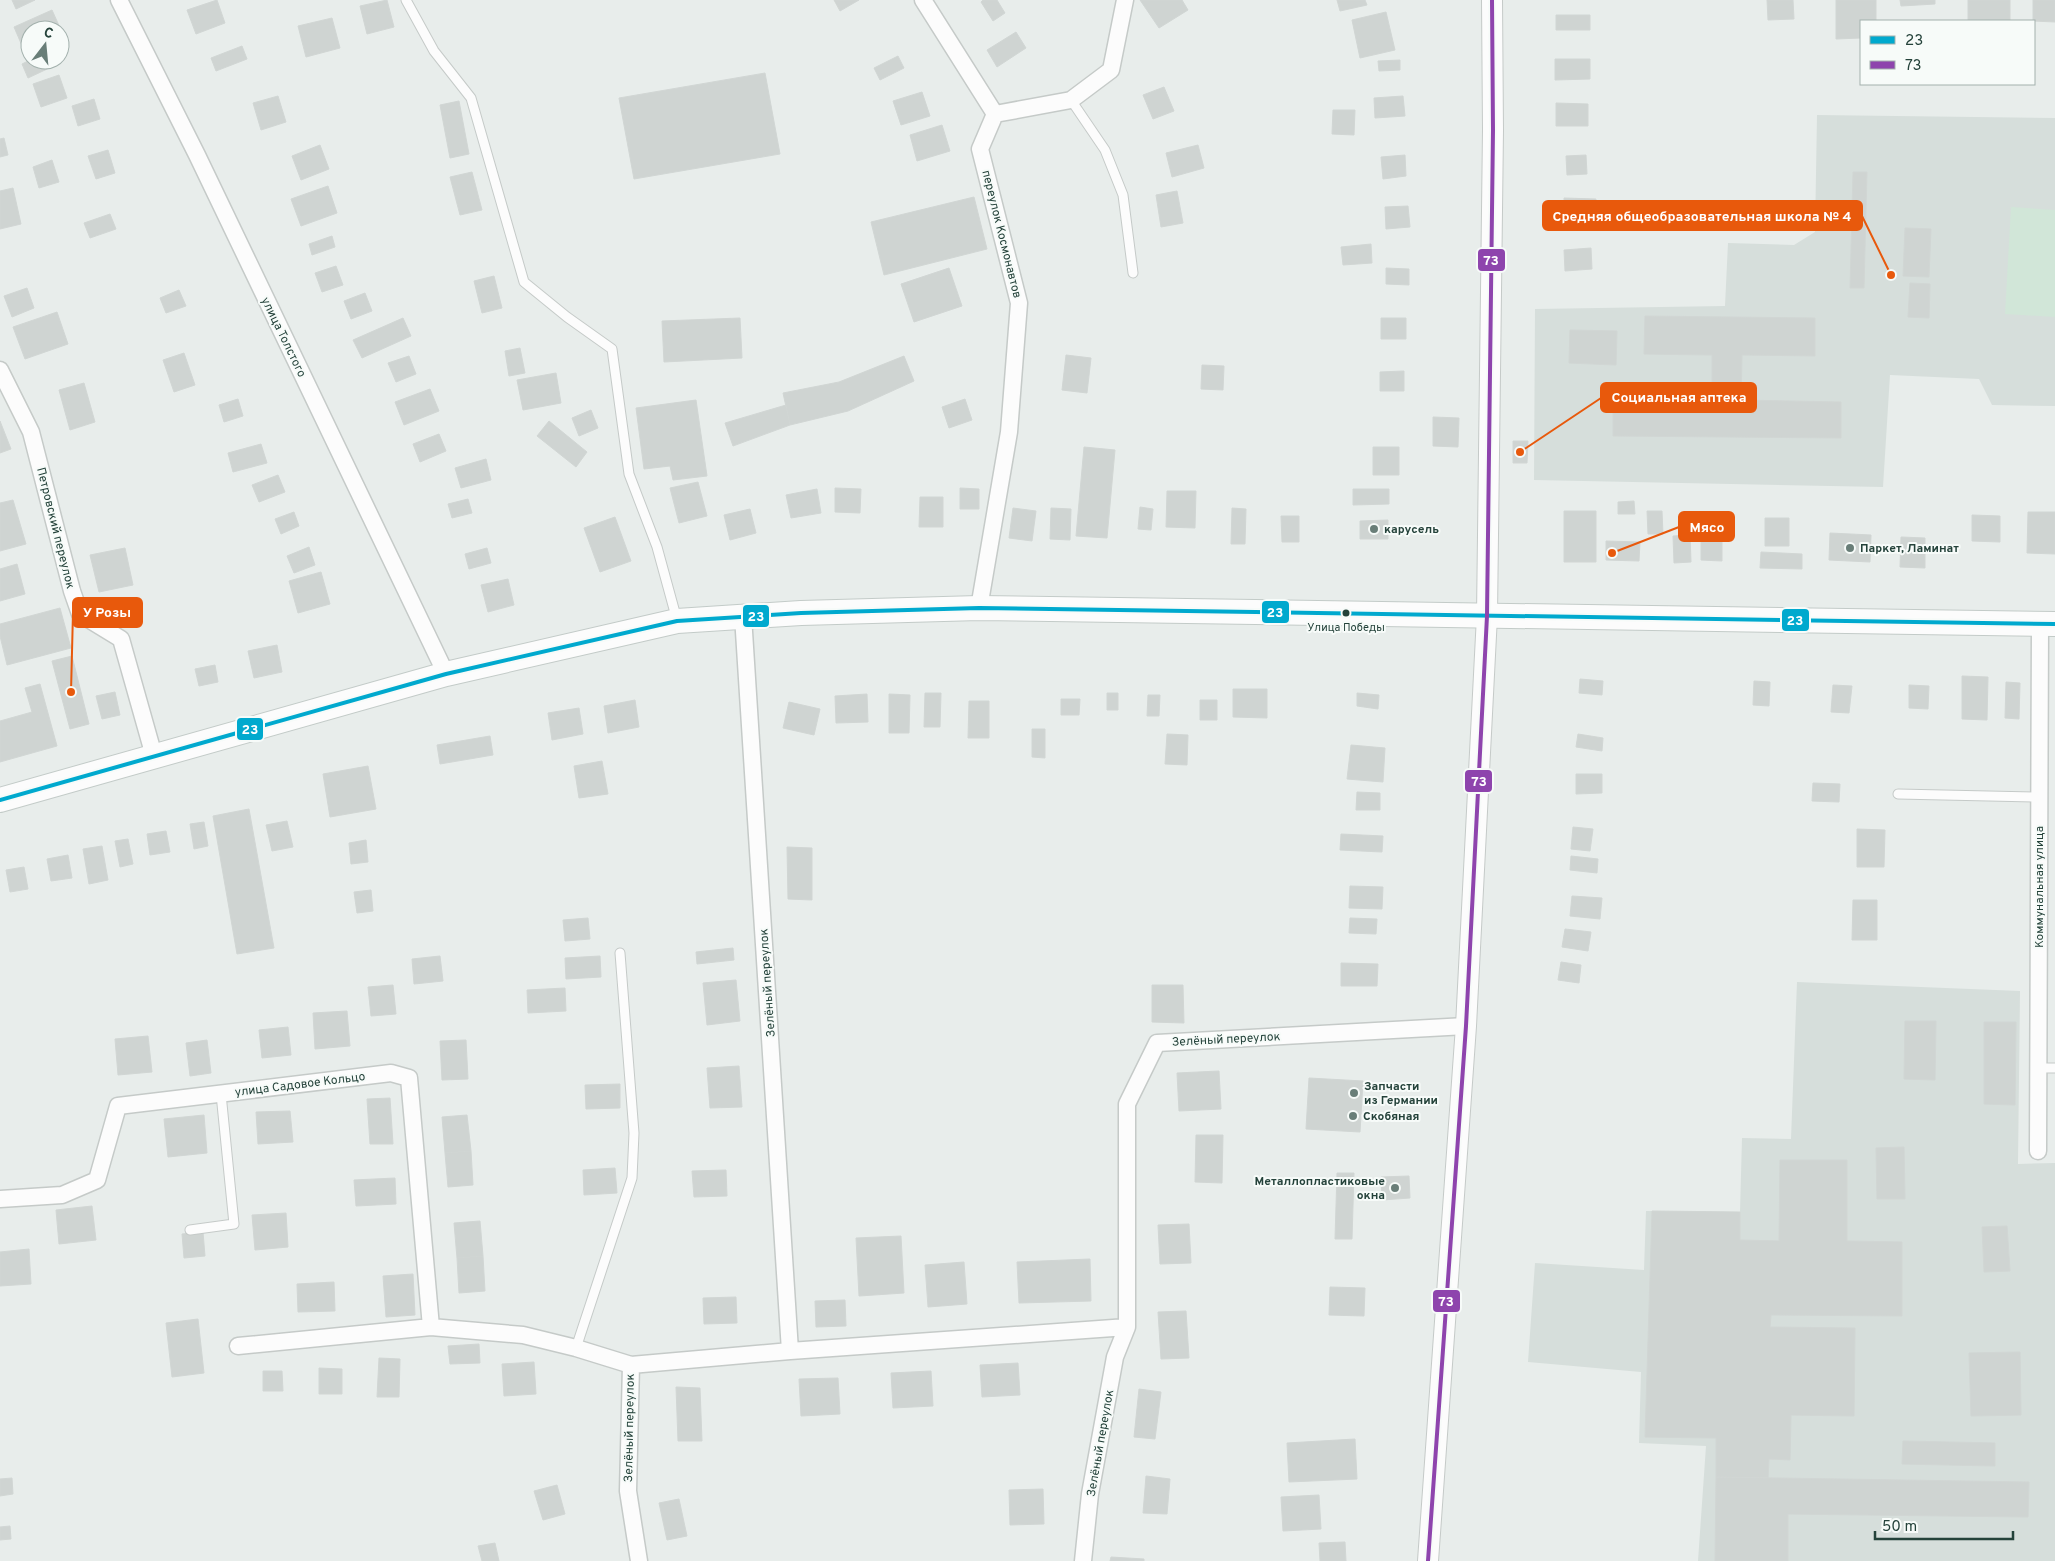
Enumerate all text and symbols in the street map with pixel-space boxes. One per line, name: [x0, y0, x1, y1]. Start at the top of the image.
north arrow: [20, 20, 70, 70]
legend: [1860, 20, 2035, 85]
text: С: [42, 25, 55, 43]
text: 23: [1905, 32, 1923, 51]
text: 73: [1905, 57, 1922, 76]
street label: переулок Космонавтов: [977, 168, 1025, 300]
callout: Средняя общеобразовательная школа № 4: [1543, 201, 1862, 230]
text: Средняя общеобразовательная школа № 4: [1552, 209, 1852, 226]
line badge: 73: [1477, 248, 1506, 272]
text: 73: [1483, 253, 1499, 270]
street label: улица Толстого: [257, 295, 310, 380]
callout: Социальная аптека: [1601, 383, 1756, 412]
text: Социальная аптека: [1612, 390, 1746, 407]
street label: Петровский переулок: [32, 466, 78, 591]
callout: Мясо: [1679, 512, 1734, 541]
text: Мясо: [1690, 520, 1725, 537]
place label: карусель: [1384, 522, 1439, 538]
marker: карусель: [1368, 523, 1380, 535]
place label: Паркет, Ламинат: [1860, 541, 1959, 557]
marker: Паркет, Ламинат: [1844, 542, 1856, 554]
callout: У Розы: [73, 598, 142, 627]
line badge: 23: [1261, 600, 1290, 624]
line badge: 23: [742, 604, 770, 628]
text: У Розы: [83, 605, 131, 622]
text: 23: [1267, 605, 1283, 622]
marker: Улица Победы: [1341, 608, 1351, 618]
line badge: 23: [1781, 608, 1810, 632]
text: 23: [748, 609, 764, 626]
text: 23: [1787, 613, 1803, 630]
place label: Улица Победы: [1307, 621, 1385, 635]
line badge: 23: [236, 717, 264, 741]
text: 23: [242, 722, 258, 739]
line badge: 73: [1464, 769, 1493, 793]
text: 73: [1471, 774, 1487, 791]
street label: Коммунальная улица: [2032, 826, 2048, 948]
street label: Зелёный переулок: [756, 928, 780, 1038]
street label: Зелёный переулок: [1171, 1029, 1281, 1051]
street label: улица Садовое Кольцо: [234, 1069, 367, 1101]
place label: Запчасти из Германии: [1364, 1079, 1438, 1109]
marker: Запчасти из Германии: [1348, 1087, 1360, 1099]
place label: Скобяная: [1363, 1109, 1420, 1125]
marker: Скобяная: [1347, 1110, 1359, 1122]
place label: Металлопластиковые окна: [1255, 1174, 1385, 1204]
marker: Металлопластиковые окна: [1389, 1182, 1401, 1194]
line badge: 73: [1432, 1289, 1461, 1313]
text: 73: [1438, 1294, 1454, 1311]
street label: Зелёный переулок: [621, 1373, 639, 1483]
street label: Зелёный переулок: [1084, 1388, 1118, 1498]
scale bar: [1875, 1508, 2012, 1540]
text: 50 m: [1882, 1518, 1917, 1537]

